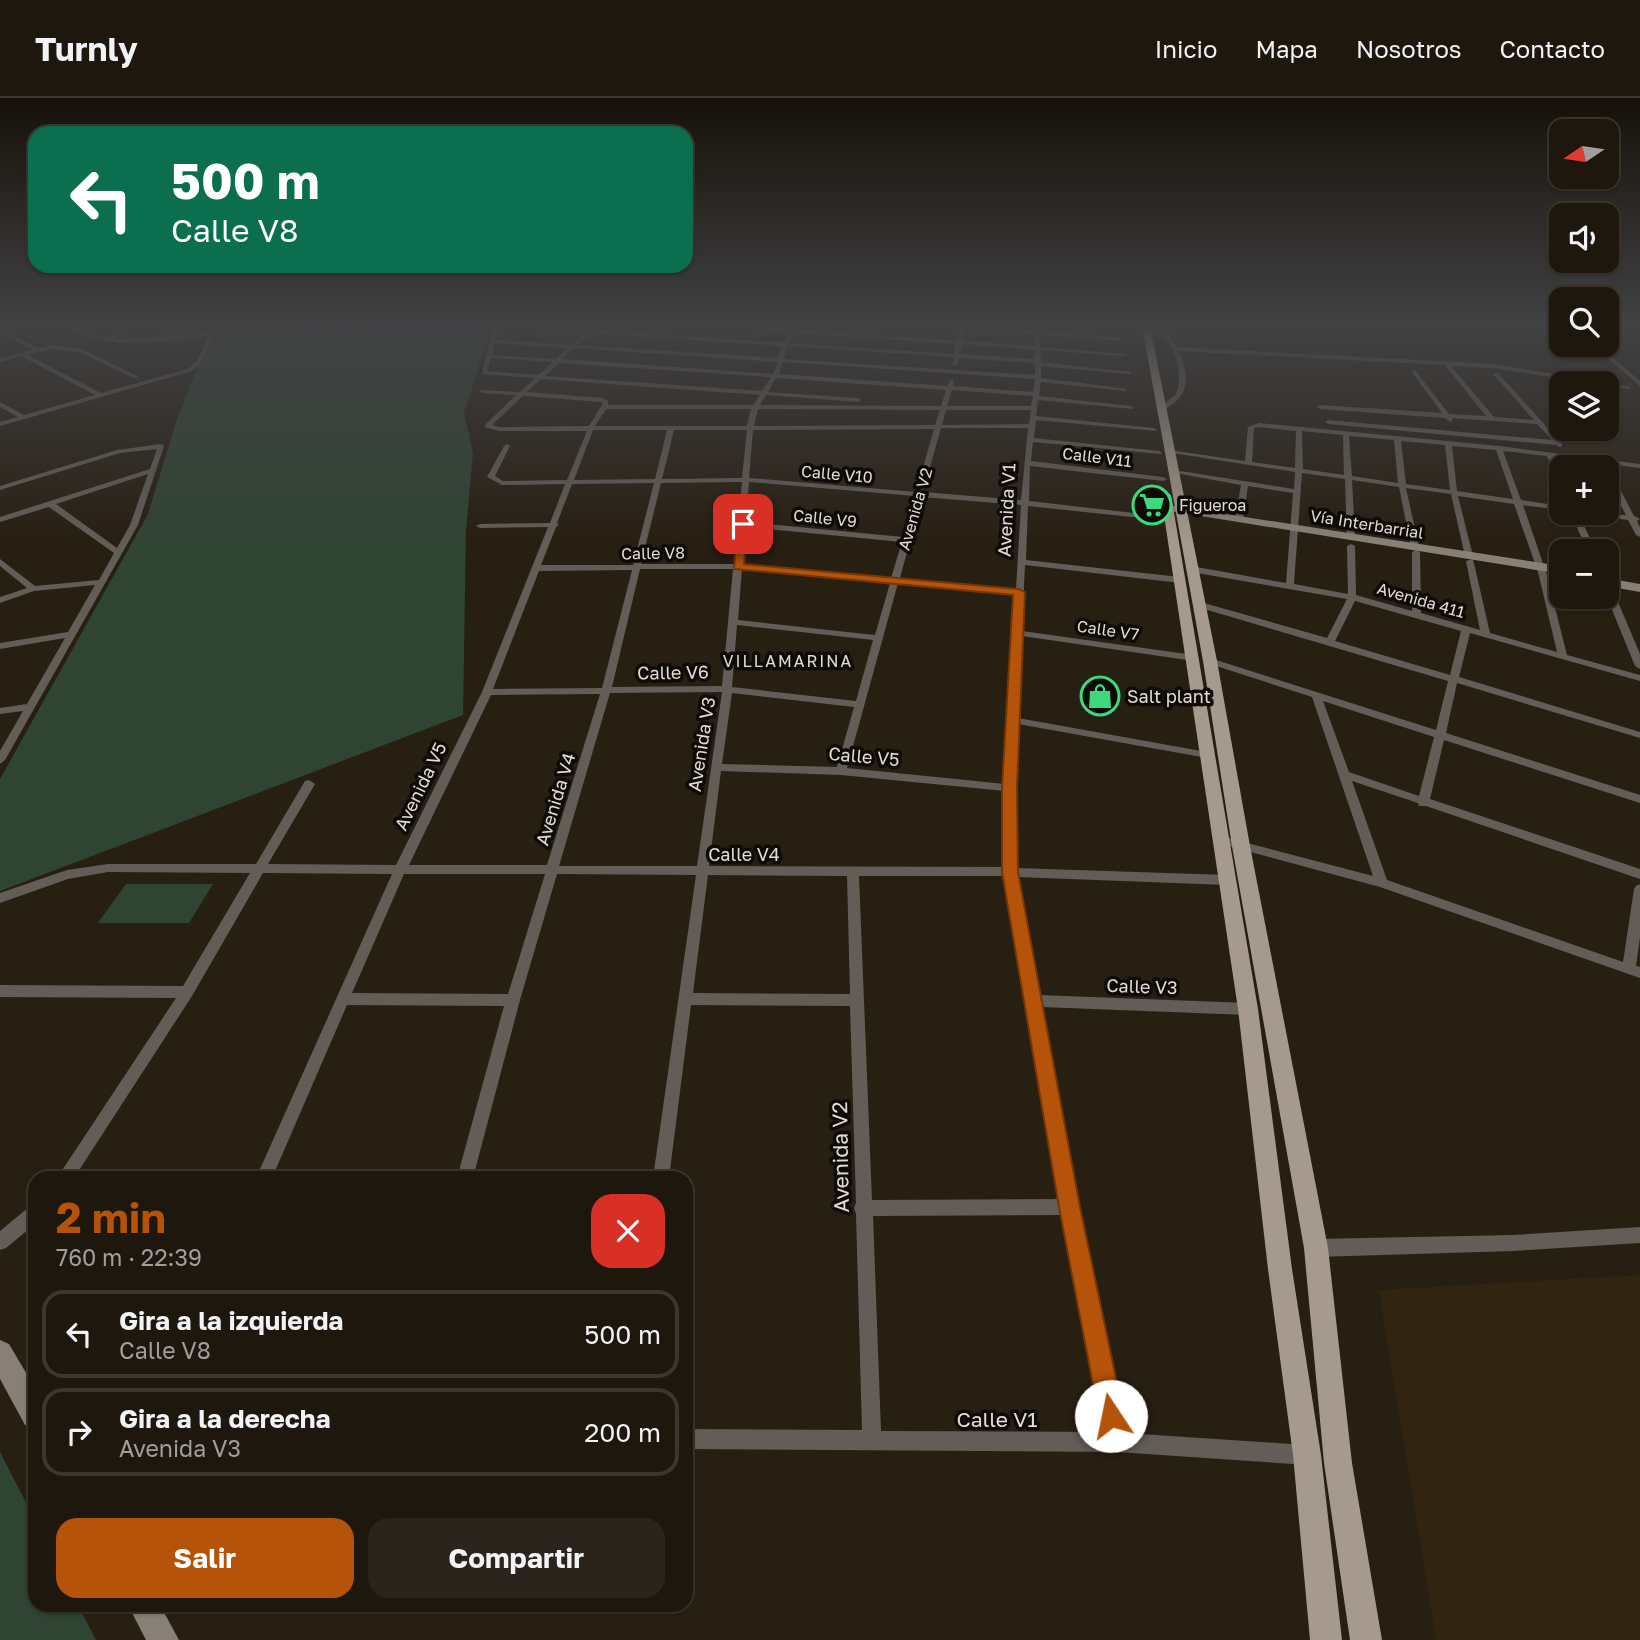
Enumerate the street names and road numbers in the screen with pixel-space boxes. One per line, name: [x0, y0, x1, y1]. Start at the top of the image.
street label: Calle V11: [1061, 443, 1133, 471]
street label: Calle V10: [800, 461, 874, 487]
street label: Avenida V1: [993, 462, 1019, 557]
street label: Avenida V2: [894, 466, 936, 552]
street label: Calle V9: [792, 505, 858, 531]
street label: Vía Interbarrial: [1309, 505, 1425, 543]
street label: Calle V8: [621, 542, 685, 564]
street label: Avenida 411: [1375, 578, 1467, 622]
street label: Calle V7: [1076, 616, 1140, 644]
street label: Calle V6: [637, 660, 709, 684]
street label: Avenida V3: [683, 695, 719, 793]
street label: Avenida V5: [389, 738, 451, 834]
street label: Calle V5: [828, 742, 900, 770]
street label: Avenida V4: [530, 750, 580, 848]
street label: Calle V4: [708, 843, 780, 865]
street label: Calle V3: [1106, 974, 1178, 998]
street label: Avenida V2: [826, 1101, 854, 1213]
street label: Calle V1: [956, 1406, 1038, 1432]

